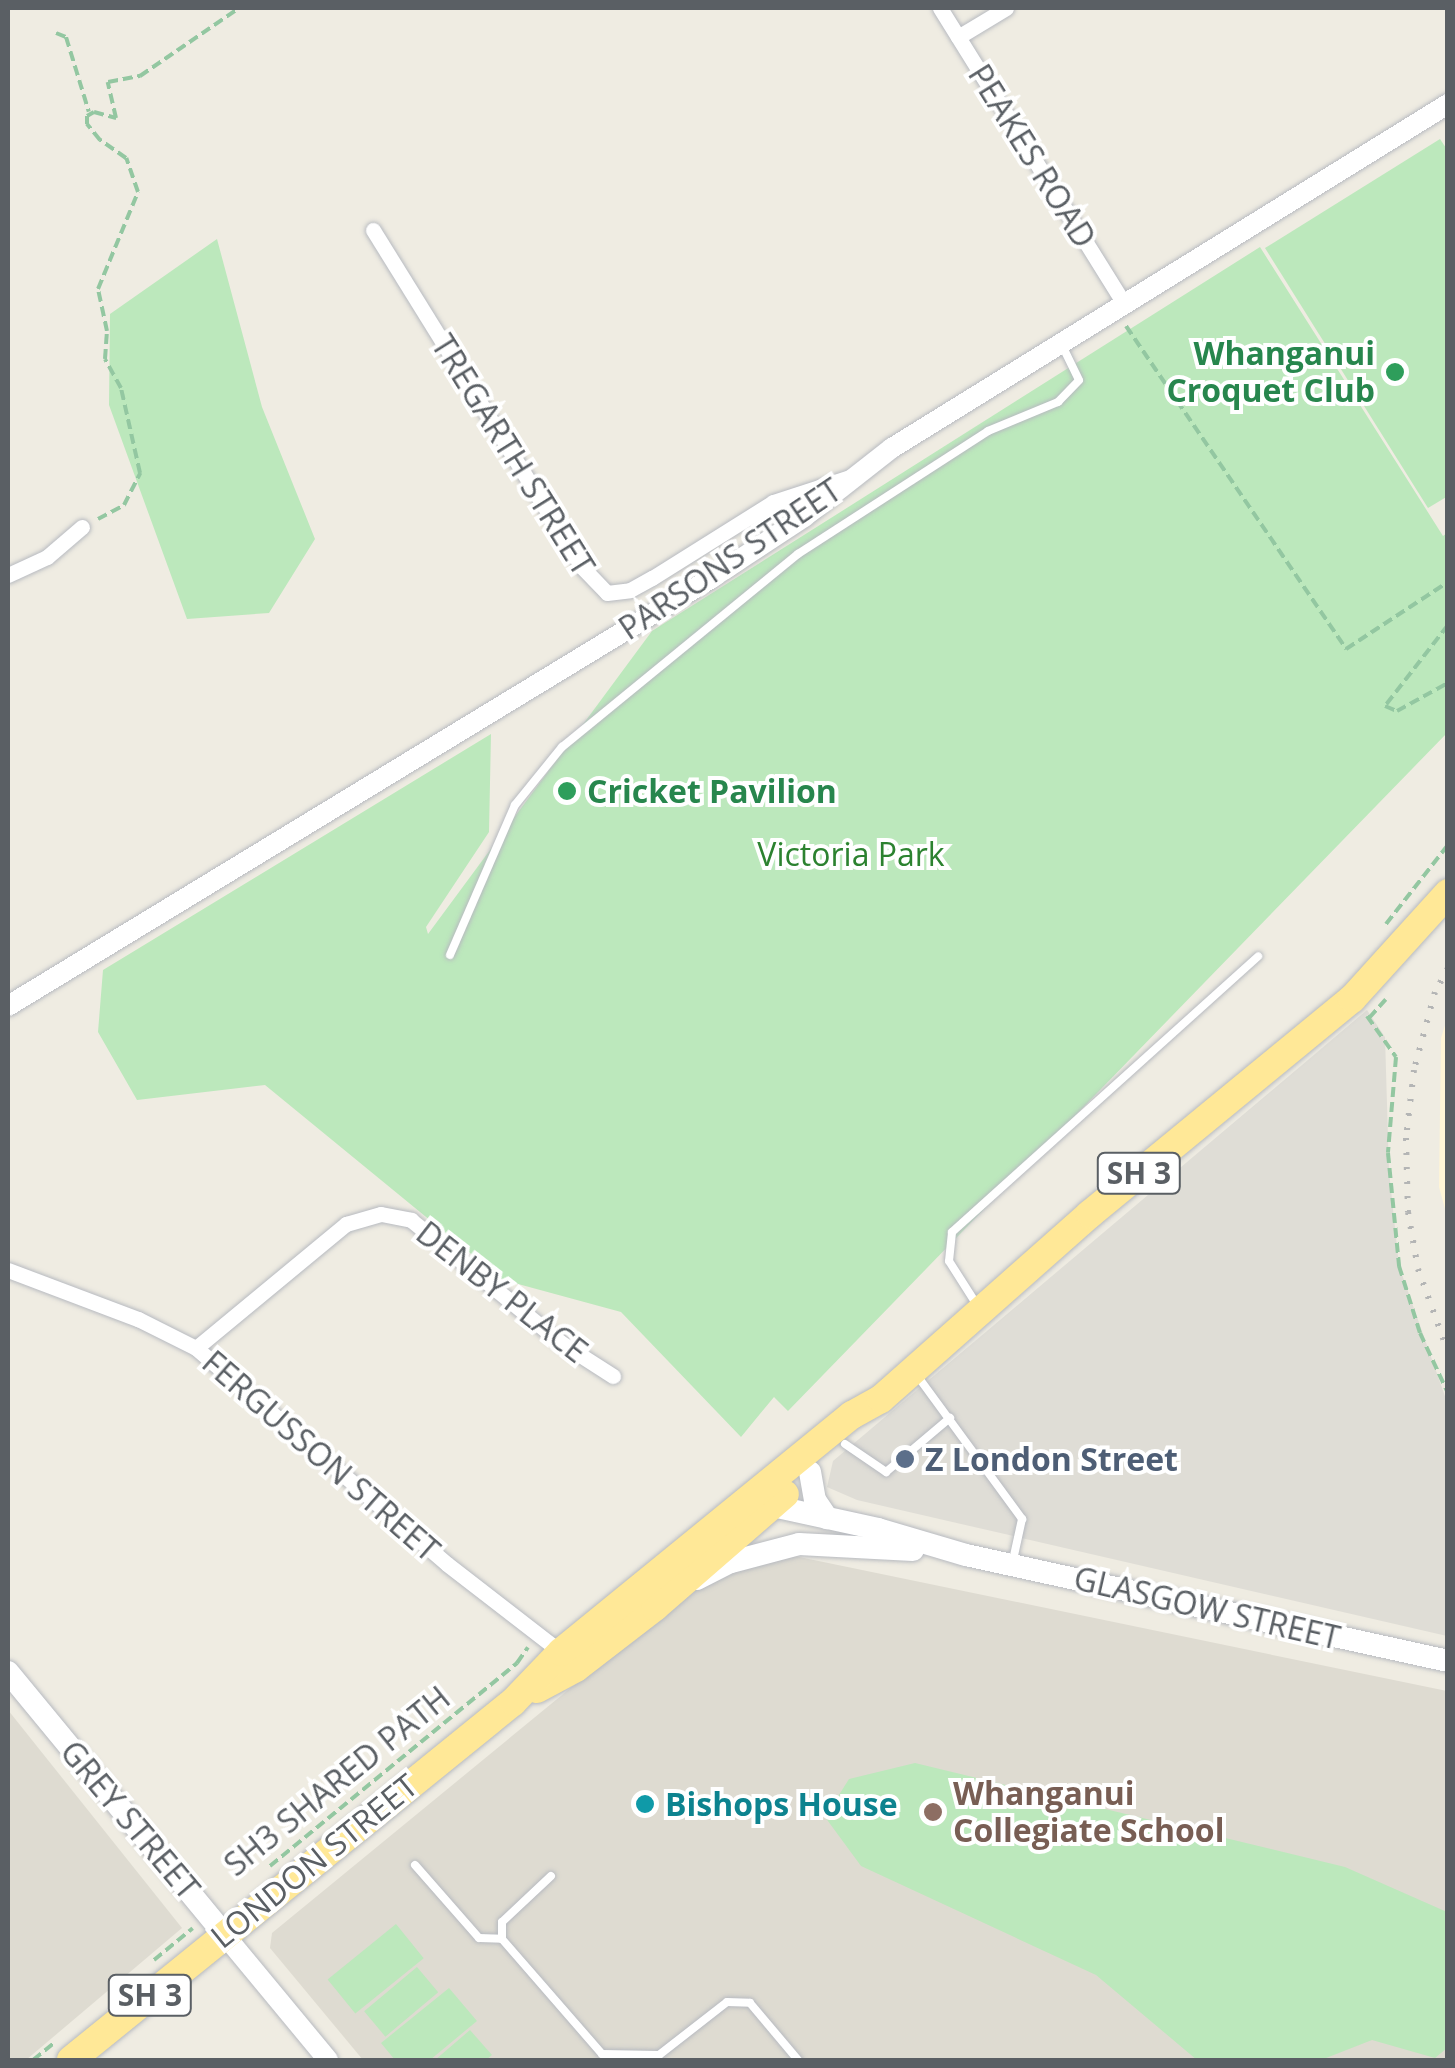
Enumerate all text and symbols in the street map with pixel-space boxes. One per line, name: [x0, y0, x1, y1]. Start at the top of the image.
street label: PEAKES ROAD: [960, 57, 1104, 255]
street label: TREGARTH STREET: [424, 328, 602, 582]
place label: Whanganui Croquet Club: [1166, 335, 1375, 410]
marker: Whanganui Croquet Club: [1384, 361, 1406, 383]
street label: PARSONS STREET: [612, 470, 848, 648]
place label: Cricket Pavilion: [587, 772, 837, 810]
marker: Cricket Pavilion: [556, 780, 578, 802]
park label: Victoria Park: [757, 835, 945, 873]
road number: SH 3: [1096, 1148, 1182, 1198]
street label: DENBY PLACE: [409, 1213, 595, 1371]
street label: FERGUSSON STREET: [195, 1343, 447, 1569]
place label: Z London Street: [925, 1440, 1178, 1478]
marker: Z London Street: [894, 1448, 916, 1470]
street label: GLASGOW STREET: [1070, 1559, 1344, 1657]
street label: SH3 SHARED PATH: [217, 1678, 457, 1884]
street label: GREY STREET: [53, 1733, 207, 1907]
street label: LONDON STREET: [203, 1766, 425, 1956]
place label: Whanganui Collegiate School: [953, 1775, 1224, 1850]
place label: Bishops House: [665, 1785, 898, 1823]
marker: Bishops House: [634, 1793, 656, 1815]
marker: Whanganui Collegiate School: [922, 1801, 944, 1823]
road number: SH 3: [108, 1970, 192, 2020]

